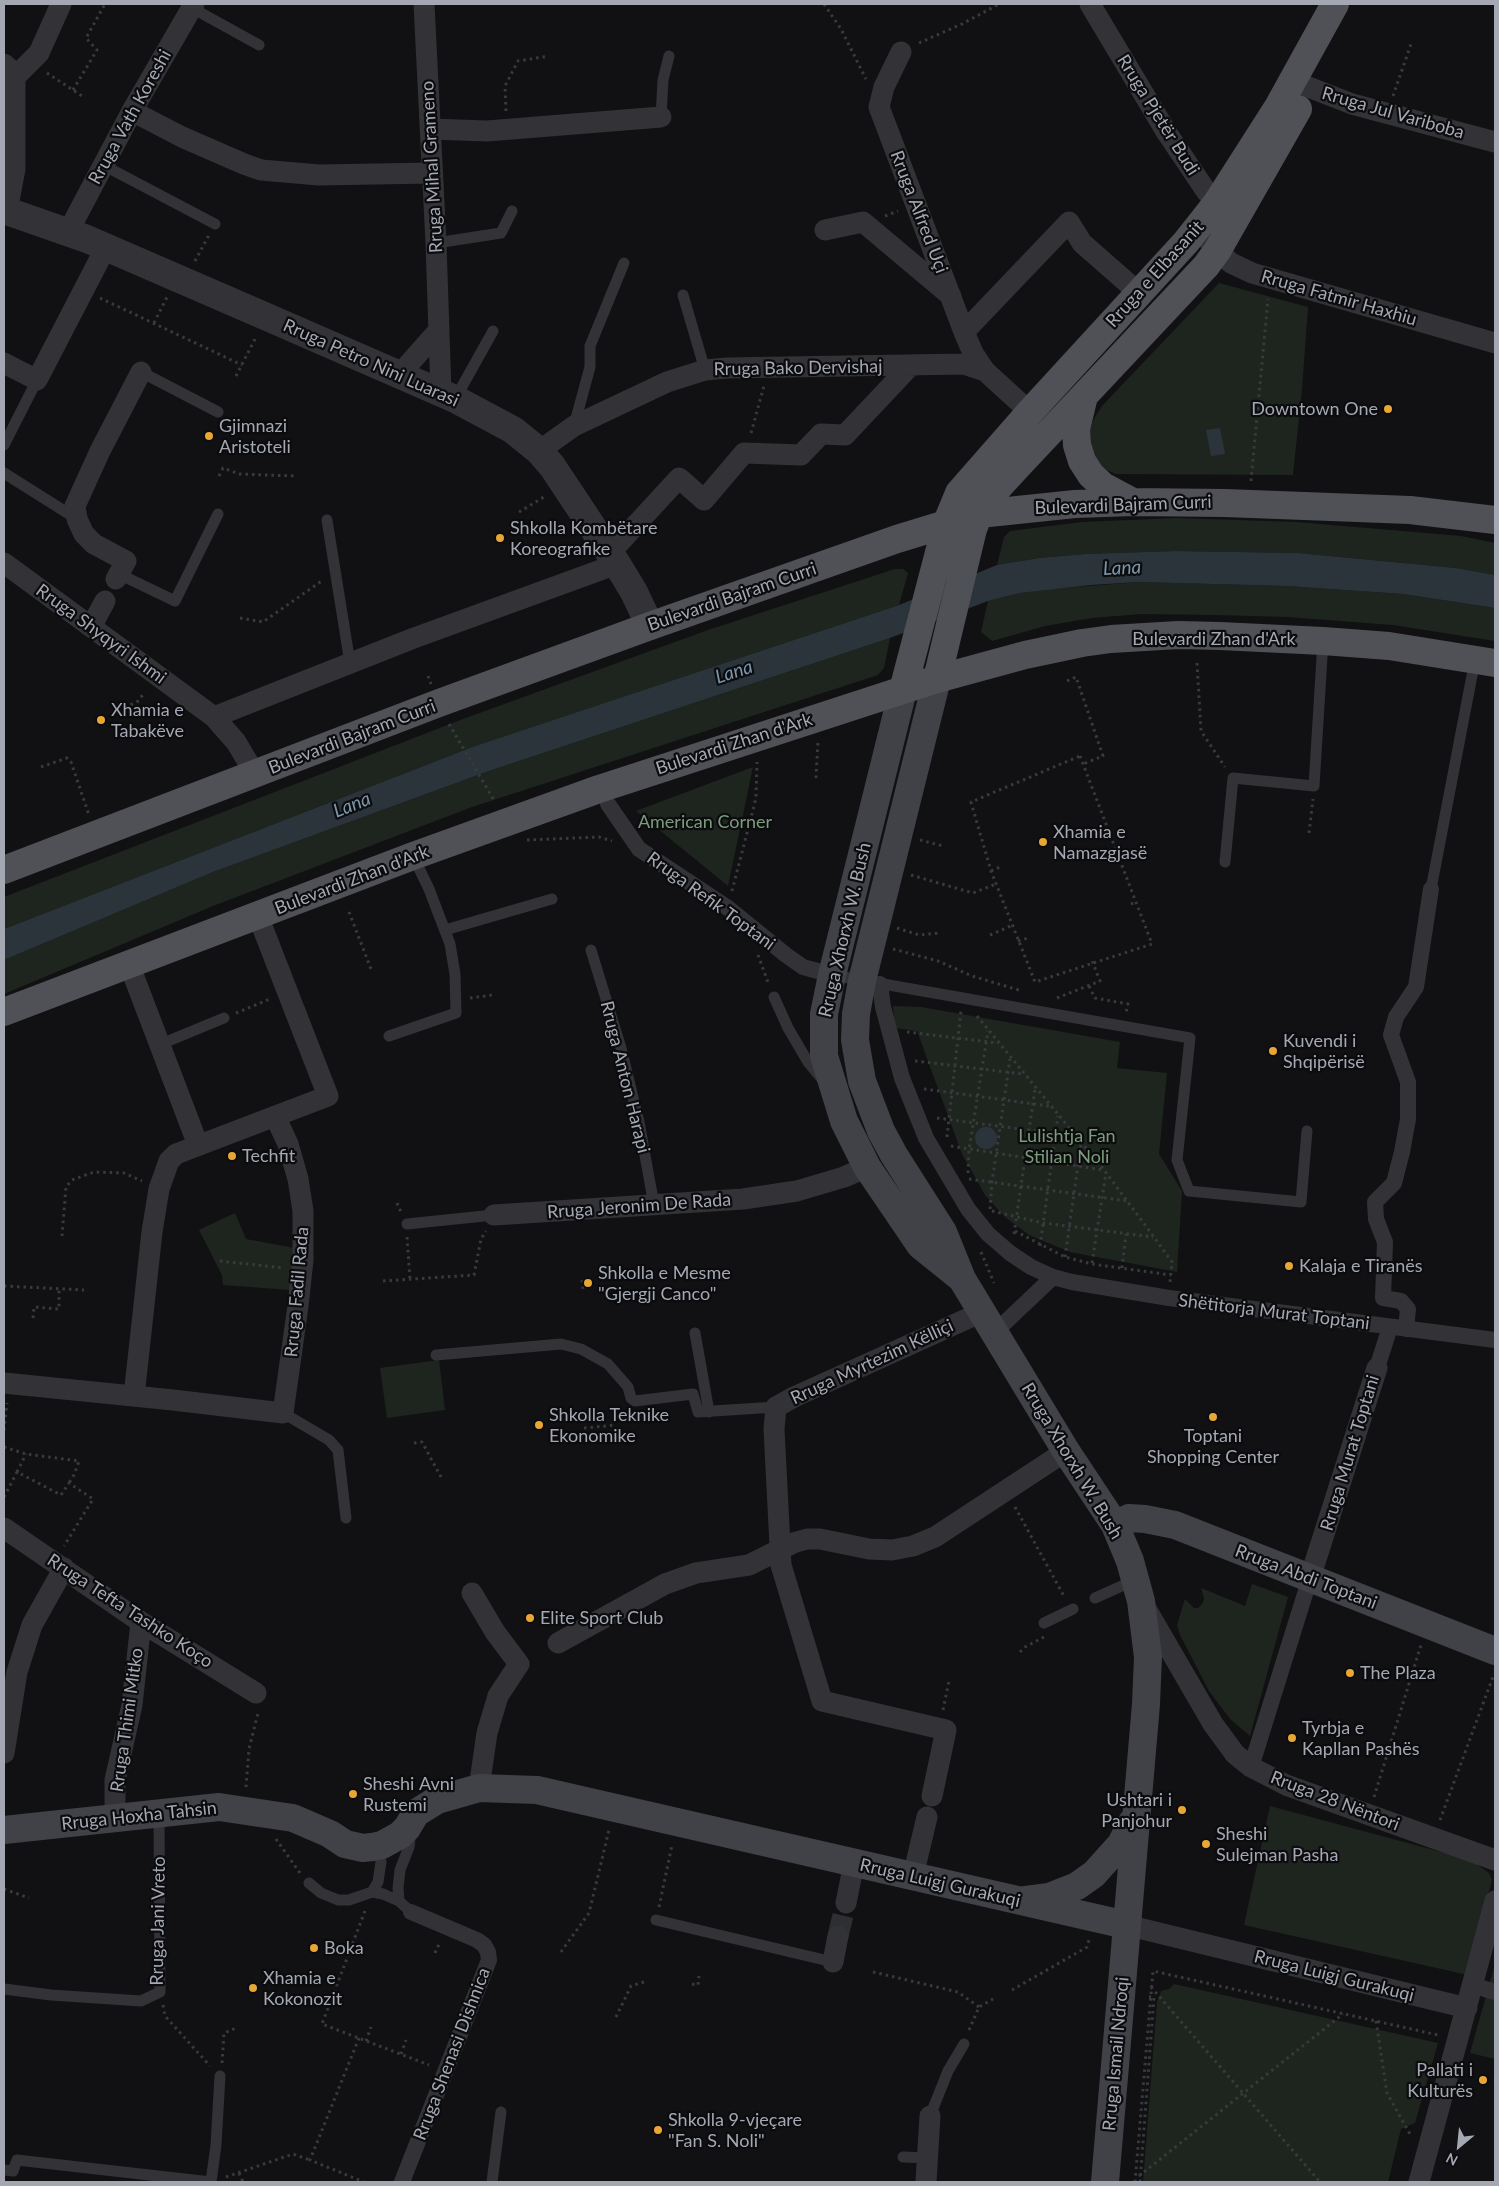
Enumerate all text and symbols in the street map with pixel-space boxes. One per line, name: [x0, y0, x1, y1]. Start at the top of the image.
street label: Rruga Vath Koreshi: [84, 46, 176, 188]
street label: Rruga Pjetër Budi: [1112, 51, 1204, 179]
street label: Rruga Mihal Grameno: [417, 80, 447, 254]
street label: Rruga Jul Variboba: [1319, 82, 1467, 144]
street label: Rruga Alfred Uçi: [886, 148, 952, 276]
street label: Rruga e Elbasanit: [1102, 216, 1208, 332]
street label: Rruga Fatmir Haxhiu: [1259, 265, 1419, 331]
street label: Rruga Petro Nini Luarasi: [280, 315, 462, 411]
street label: Rruga Bako Dervishaj: [713, 356, 883, 380]
place label: Downtown One: [1251, 398, 1378, 420]
marker: Downtown One: [1382, 403, 1394, 415]
place label: Gjimnazi Aristoteli: [219, 415, 291, 458]
marker: Gjimnazi Aristoteli: [203, 430, 215, 442]
street label: Bulevardi Bajram Curri: [1034, 491, 1212, 519]
place label: Shkolla Kombëtare Koreografike: [510, 517, 657, 560]
marker: Shkolla Kombëtare Koreografike: [494, 532, 506, 544]
water label: Lana: [1102, 556, 1142, 580]
street label: Bulevardi Bajram Curri: [645, 558, 819, 636]
street label: Rruga Shyqyri Ishmi: [32, 580, 170, 688]
street label: Bulevardi Zhan d'Ark: [1132, 628, 1296, 650]
water label: Lana: [712, 655, 756, 689]
street label: Bulevardi Bajram Curri: [265, 695, 439, 779]
place label: Xhamia e Tabakëve: [111, 699, 184, 742]
street label: Bulevardi Zhan d'Ark: [653, 709, 815, 779]
marker: Xhamia e Tabakëve: [95, 714, 107, 726]
water label: Lana: [330, 787, 374, 823]
park label: American Corner: [638, 811, 772, 833]
place label: Xhamia e Namazgjasë: [1053, 821, 1147, 864]
marker: Xhamia e Namazgjasë: [1037, 836, 1049, 848]
street label: Bulevardi Zhan d'Ark: [272, 841, 432, 919]
street label: Rruga Xhorxh W. Bush: [814, 841, 876, 1019]
street label: Rruga Refik Toptani: [643, 847, 779, 955]
street label: Rruga Anton Harapi: [596, 999, 654, 1155]
place label: Kuvendi i Shqipërisë: [1283, 1030, 1365, 1072]
marker: Kuvendi i Shqipërisë: [1267, 1045, 1279, 1057]
park label: Lulishtja Fan Stilian Noli: [1018, 1125, 1116, 1168]
place label: Techfit: [242, 1145, 295, 1167]
marker: Techfit: [226, 1150, 238, 1162]
street label: Rruga Jeronim De Rada: [546, 1189, 732, 1223]
street label: Rruga Fadil Rada: [281, 1226, 313, 1358]
place label: Kalaja e Tiranës: [1299, 1255, 1423, 1277]
marker: Kalaja e Tiranës: [1283, 1260, 1295, 1272]
place label: Shkolla e Mesme "Gjergji Canco": [598, 1262, 731, 1304]
marker: Shkolla e Mesme "Gjergji Canco": [582, 1277, 594, 1289]
street label: Shëtitorja Murat Toptani: [1177, 1290, 1371, 1334]
street label: Rruga Myrtezim Këlliçi: [787, 1315, 957, 1409]
street label: Rruga Murat Toptani: [1316, 1372, 1384, 1534]
street label: Rruga Xhorxh W. Bush: [1017, 1379, 1127, 1543]
place label: Shkolla Teknike Ekonomike: [549, 1404, 669, 1446]
marker: Toptani Shopping Center: [1207, 1411, 1219, 1423]
marker: Shkolla Teknike Ekonomike: [533, 1419, 545, 1431]
place label: Toptani Shopping Center: [1147, 1425, 1279, 1468]
street label: Rruga Abdi Toptani: [1232, 1540, 1380, 1614]
street label: Rruga Tefta Tashko Koço: [43, 1549, 217, 1673]
place label: Elite Sport Club: [540, 1607, 663, 1629]
marker: Elite Sport Club: [524, 1612, 536, 1624]
street label: Rruga Thimi Mitko: [106, 1646, 148, 1794]
place label: The Plaza: [1360, 1662, 1436, 1684]
marker: The Plaza: [1344, 1667, 1356, 1679]
place label: Tyrbja e Kapllan Pashës: [1302, 1717, 1420, 1760]
marker: Tyrbja e Kapllan Pashës: [1286, 1732, 1298, 1744]
street label: Rruga 28 Nëntori: [1267, 1766, 1403, 1836]
place label: Sheshi Avni Rustemi: [363, 1773, 454, 1816]
marker: Sheshi Avni Rustemi: [347, 1788, 359, 1800]
place label: Ushtari i Panjohur: [1101, 1789, 1172, 1832]
street label: Rruga Hoxha Tahsin: [60, 1797, 218, 1835]
marker: Ushtari i Panjohur: [1176, 1804, 1188, 1816]
place label: Sheshi Sulejman Pasha: [1216, 1823, 1338, 1866]
marker: Sheshi Sulejman Pasha: [1200, 1838, 1212, 1850]
street label: Rruga Luigj Gurakuqi: [858, 1854, 1022, 1912]
street label: Rruga Jani Vreto: [146, 1856, 170, 1986]
place label: Boka: [324, 1937, 364, 1959]
marker: Boka: [308, 1942, 320, 1954]
street label: Rruga Luigj Gurakuqi: [1252, 1946, 1416, 2006]
street label: Rruga Shenasi Dishnica: [409, 1965, 495, 2143]
place label: Xhamia e Kokonozit: [263, 1967, 342, 2010]
street label: Rruga Ismail Ndroqi: [1099, 1976, 1133, 2132]
marker: Xhamia e Kokonozit: [247, 1982, 259, 1994]
place label: Pallati i Kulturës: [1407, 2059, 1473, 2102]
marker: Pallati i Kulturës: [1477, 2074, 1489, 2086]
place label: Shkolla 9-vjeçare "Fan S. Noli": [668, 2109, 802, 2152]
north arrow: [1434, 2121, 1484, 2171]
marker: Shkolla 9-vjeçare "Fan S. Noli": [652, 2124, 664, 2136]
text: N: [1443, 2150, 1460, 2170]

